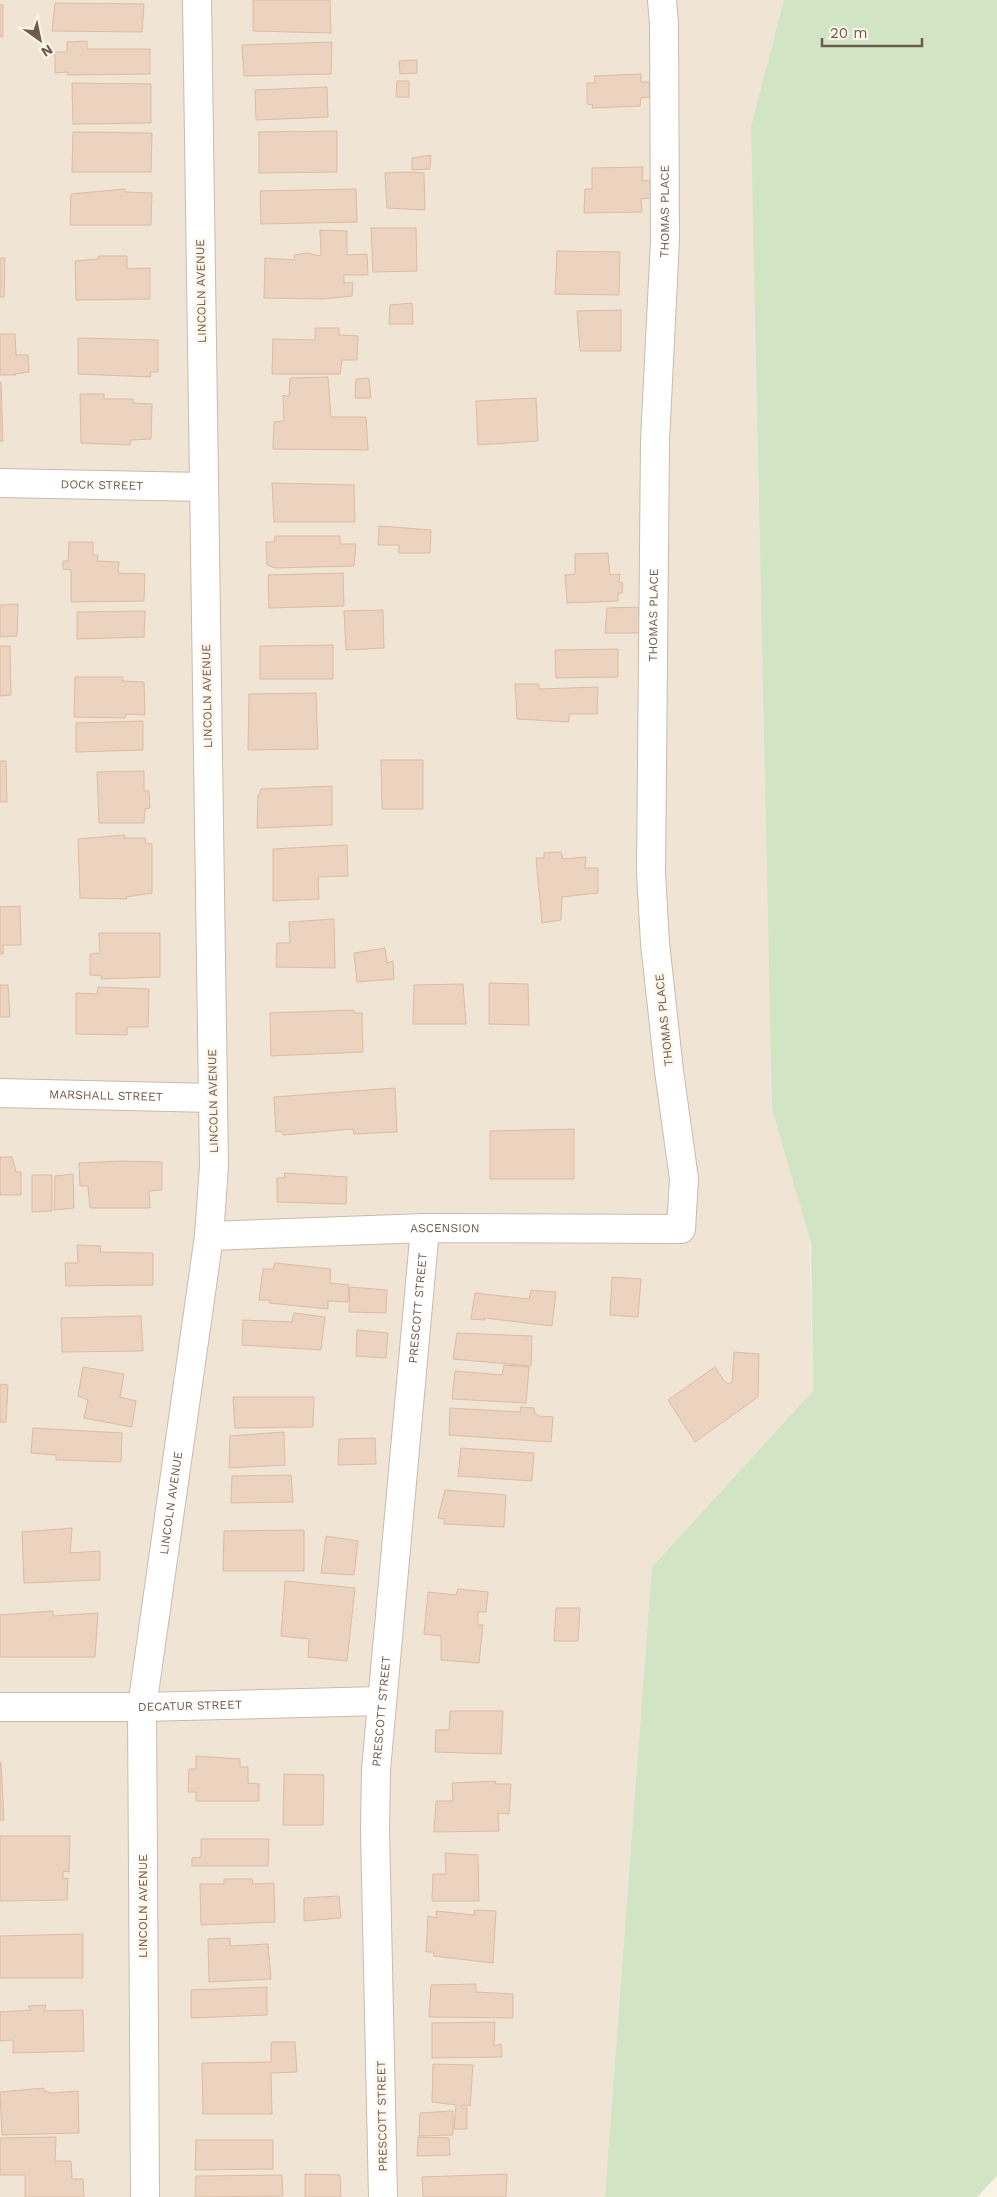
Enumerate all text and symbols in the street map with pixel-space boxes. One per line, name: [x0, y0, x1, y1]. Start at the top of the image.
north arrow: [15, 15, 65, 65]
scale bar: [822, 15, 922, 47]
text: 20 m: [830, 24, 868, 42]
text: N: [38, 41, 56, 60]
street label: THOMAS PLACE: [657, 165, 672, 258]
street label: LINCOLN AVENUE: [193, 239, 209, 343]
street label: DOCK STREET: [60, 477, 144, 493]
street label: THOMAS PLACE: [646, 568, 661, 662]
street label: LINCOLN AVENUE: [199, 644, 215, 748]
street label: THOMAS PLACE: [652, 973, 676, 1067]
street label: LINCOLN AVENUE: [205, 1049, 221, 1153]
street label: MARSHALL STREET: [49, 1087, 163, 1104]
street label: ASCENSION: [410, 1221, 480, 1236]
street label: PRESCOTT STREET: [406, 1252, 430, 1364]
street label: LINCOLN AVENUE: [157, 1450, 185, 1556]
street label: PRESCOTT STREET: [369, 1655, 393, 1767]
street label: DECATUR STREET: [138, 1697, 242, 1714]
street label: LINCOLN AVENUE: [136, 1854, 150, 1958]
street label: PRESCOTT STREET: [374, 2060, 390, 2172]

